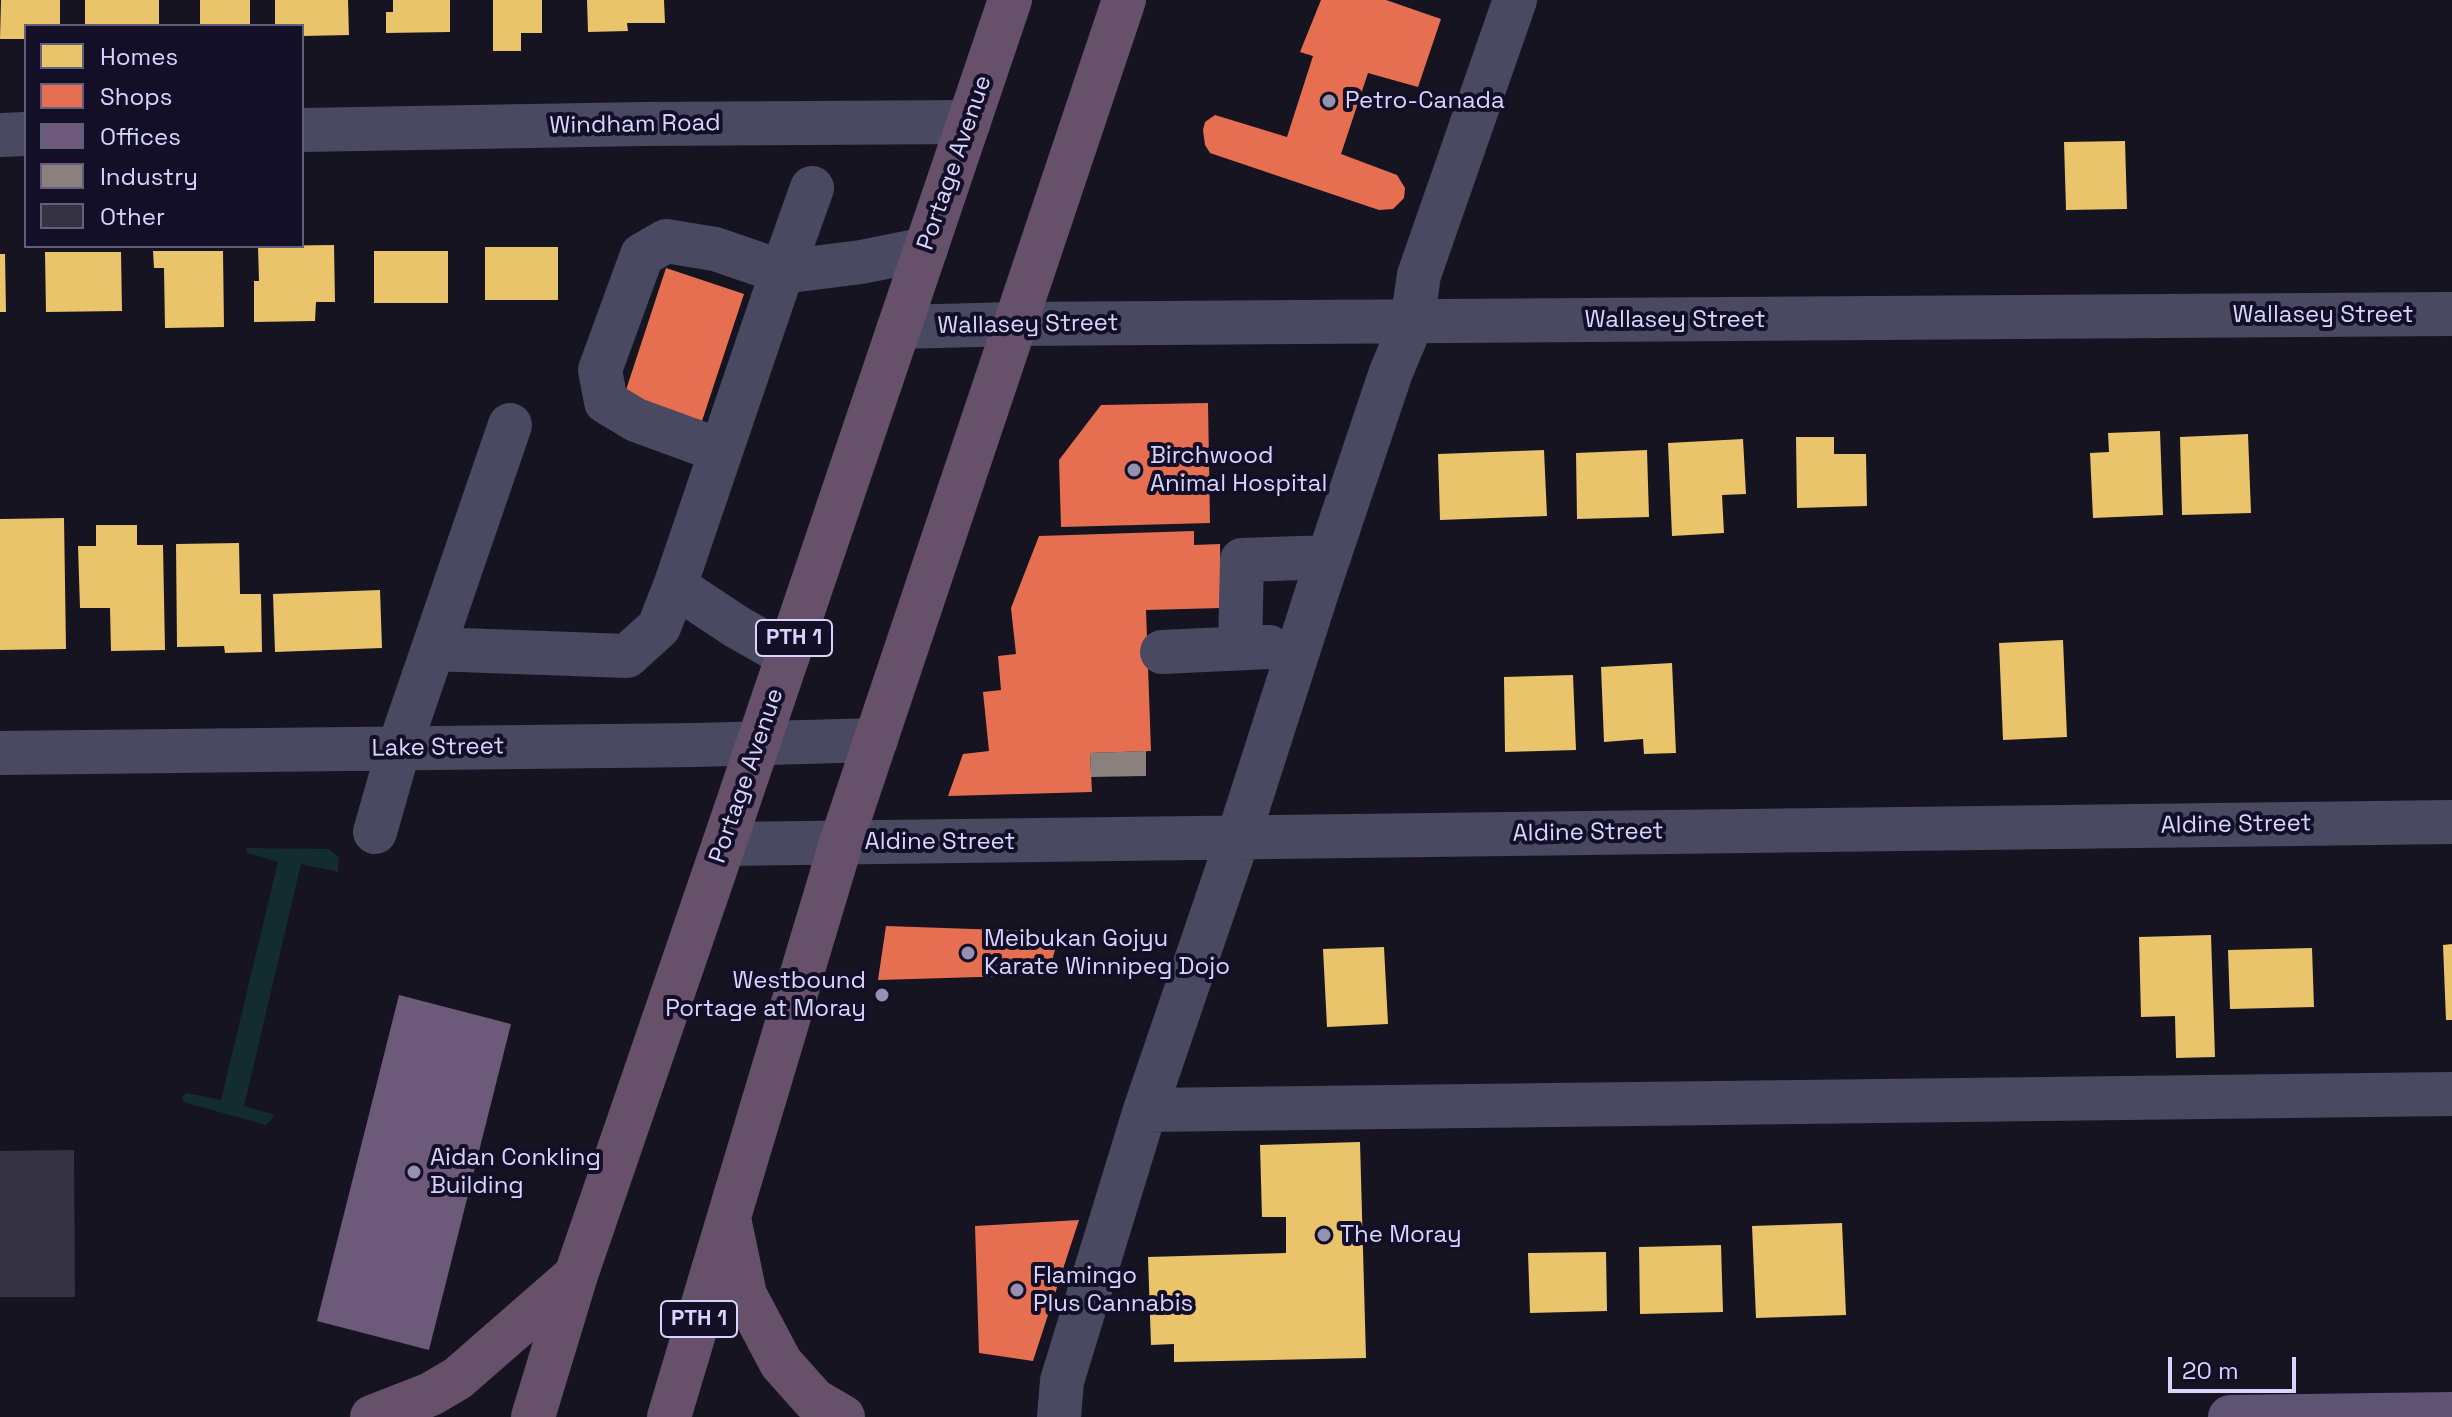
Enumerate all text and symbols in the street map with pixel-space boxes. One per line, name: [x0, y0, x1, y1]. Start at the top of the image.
legend: [24, 24, 304, 248]
text: Homes: [100, 41, 178, 72]
street label: Portage Avenue: [912, 72, 998, 254]
text: Shops: [100, 81, 172, 112]
place label: Petro-Canada: [1345, 87, 1505, 115]
marker: Petro-Canada: [1320, 92, 1338, 110]
street label: Windham Road: [549, 109, 721, 141]
text: Offices: [100, 121, 181, 152]
text: Industry: [100, 161, 198, 192]
text: Other: [100, 201, 165, 232]
street label: Wallasey Street: [2232, 301, 2414, 329]
street label: Wallasey Street: [1584, 306, 1766, 334]
street label: Wallasey Street: [937, 309, 1119, 341]
place label: Birchwood Animal Hospital: [1150, 442, 1327, 498]
marker: Birchwood Animal Hospital: [1125, 461, 1143, 479]
road number: PTH 1: [756, 620, 832, 656]
street label: Portage Avenue: [704, 685, 790, 867]
street label: Lake Street: [371, 732, 505, 764]
street label: Aldine Street: [2160, 809, 2312, 841]
street label: Aldine Street: [1512, 817, 1664, 849]
street label: Aldine Street: [865, 828, 1015, 856]
place label: Meibukan Gojyu Karate Winnipeg Dojo: [984, 925, 1230, 981]
marker: Meibukan Gojyu Karate Winnipeg Dojo: [959, 944, 977, 962]
place label: Westbound Portage at Moray: [665, 967, 866, 1023]
marker: Westbound Portage at Moray: [873, 986, 891, 1004]
place label: Aidan Conkling Building: [430, 1144, 601, 1200]
marker: Aidan Conkling Building: [405, 1163, 423, 1181]
place label: The Moray: [1340, 1221, 1462, 1249]
marker: The Moray: [1315, 1226, 1333, 1244]
place label: Flamingo Plus Cannabis: [1033, 1262, 1193, 1318]
marker: Flamingo Plus Cannabis: [1008, 1281, 1026, 1299]
road number: PTH 1: [661, 1301, 737, 1337]
scale bar: [2172, 1341, 2300, 1391]
text: 20 m: [2182, 1355, 2239, 1386]

